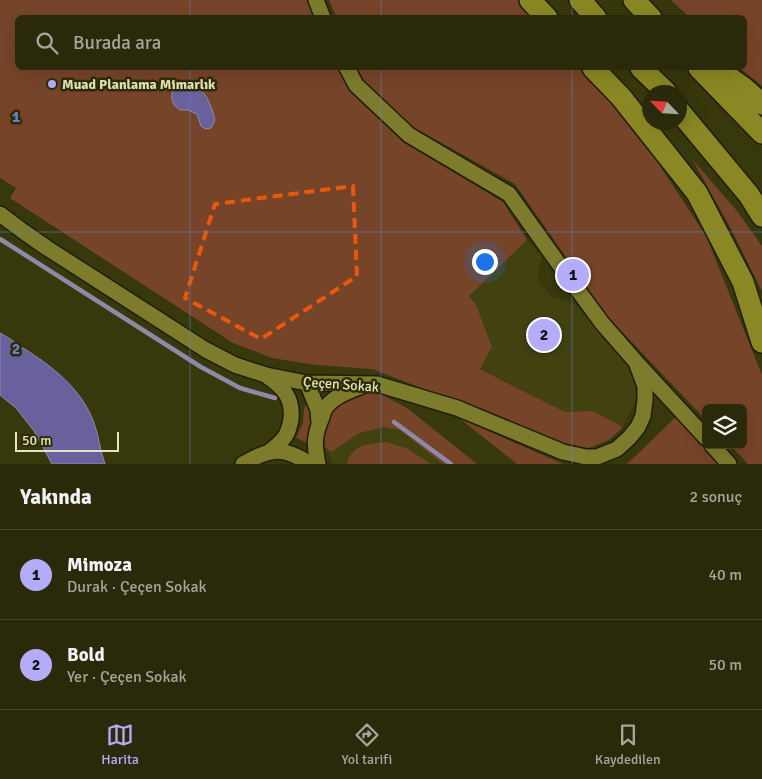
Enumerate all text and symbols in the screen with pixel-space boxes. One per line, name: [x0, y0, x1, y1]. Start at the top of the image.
search box: [15, 15, 747, 70]
icon: search: [33, 29, 61, 57]
text: Burada ara: [73, 31, 161, 55]
place label: Muad Planlama Mimarlık: [62, 76, 216, 93]
marker: Muad Planlama Mimarlık: [46, 78, 58, 90]
north arrow: [642, 85, 687, 130]
text: 1: [12, 107, 21, 127]
your location: [472, 249, 498, 275]
pin: 1: [557, 256, 589, 294]
pin: 2: [528, 316, 560, 354]
text: 2: [12, 339, 20, 359]
street label: Çeçen Sokak: [303, 373, 379, 396]
map controls: [702, 404, 747, 449]
button: layers: [702, 404, 747, 449]
scale bar: [15, 429, 119, 452]
text: 50 m: [22, 432, 51, 449]
text: Yakında: [20, 484, 92, 510]
text: 2 sonuç: [690, 487, 742, 507]
text: Mimoza: [67, 553, 132, 577]
text: 1: [32, 565, 40, 585]
text: 40 m: [708, 565, 742, 585]
text: Durak · Çeçen Sokak: [67, 577, 207, 597]
text: Bold: [67, 643, 105, 667]
text: 2: [32, 655, 40, 675]
text: 50 m: [708, 655, 742, 675]
text: Yer · Çeçen Sokak: [67, 667, 187, 687]
tab: Harita: [101, 721, 139, 768]
tab: Yol tarifi: [341, 721, 392, 768]
tab: Kaydedilen: [595, 721, 661, 768]

